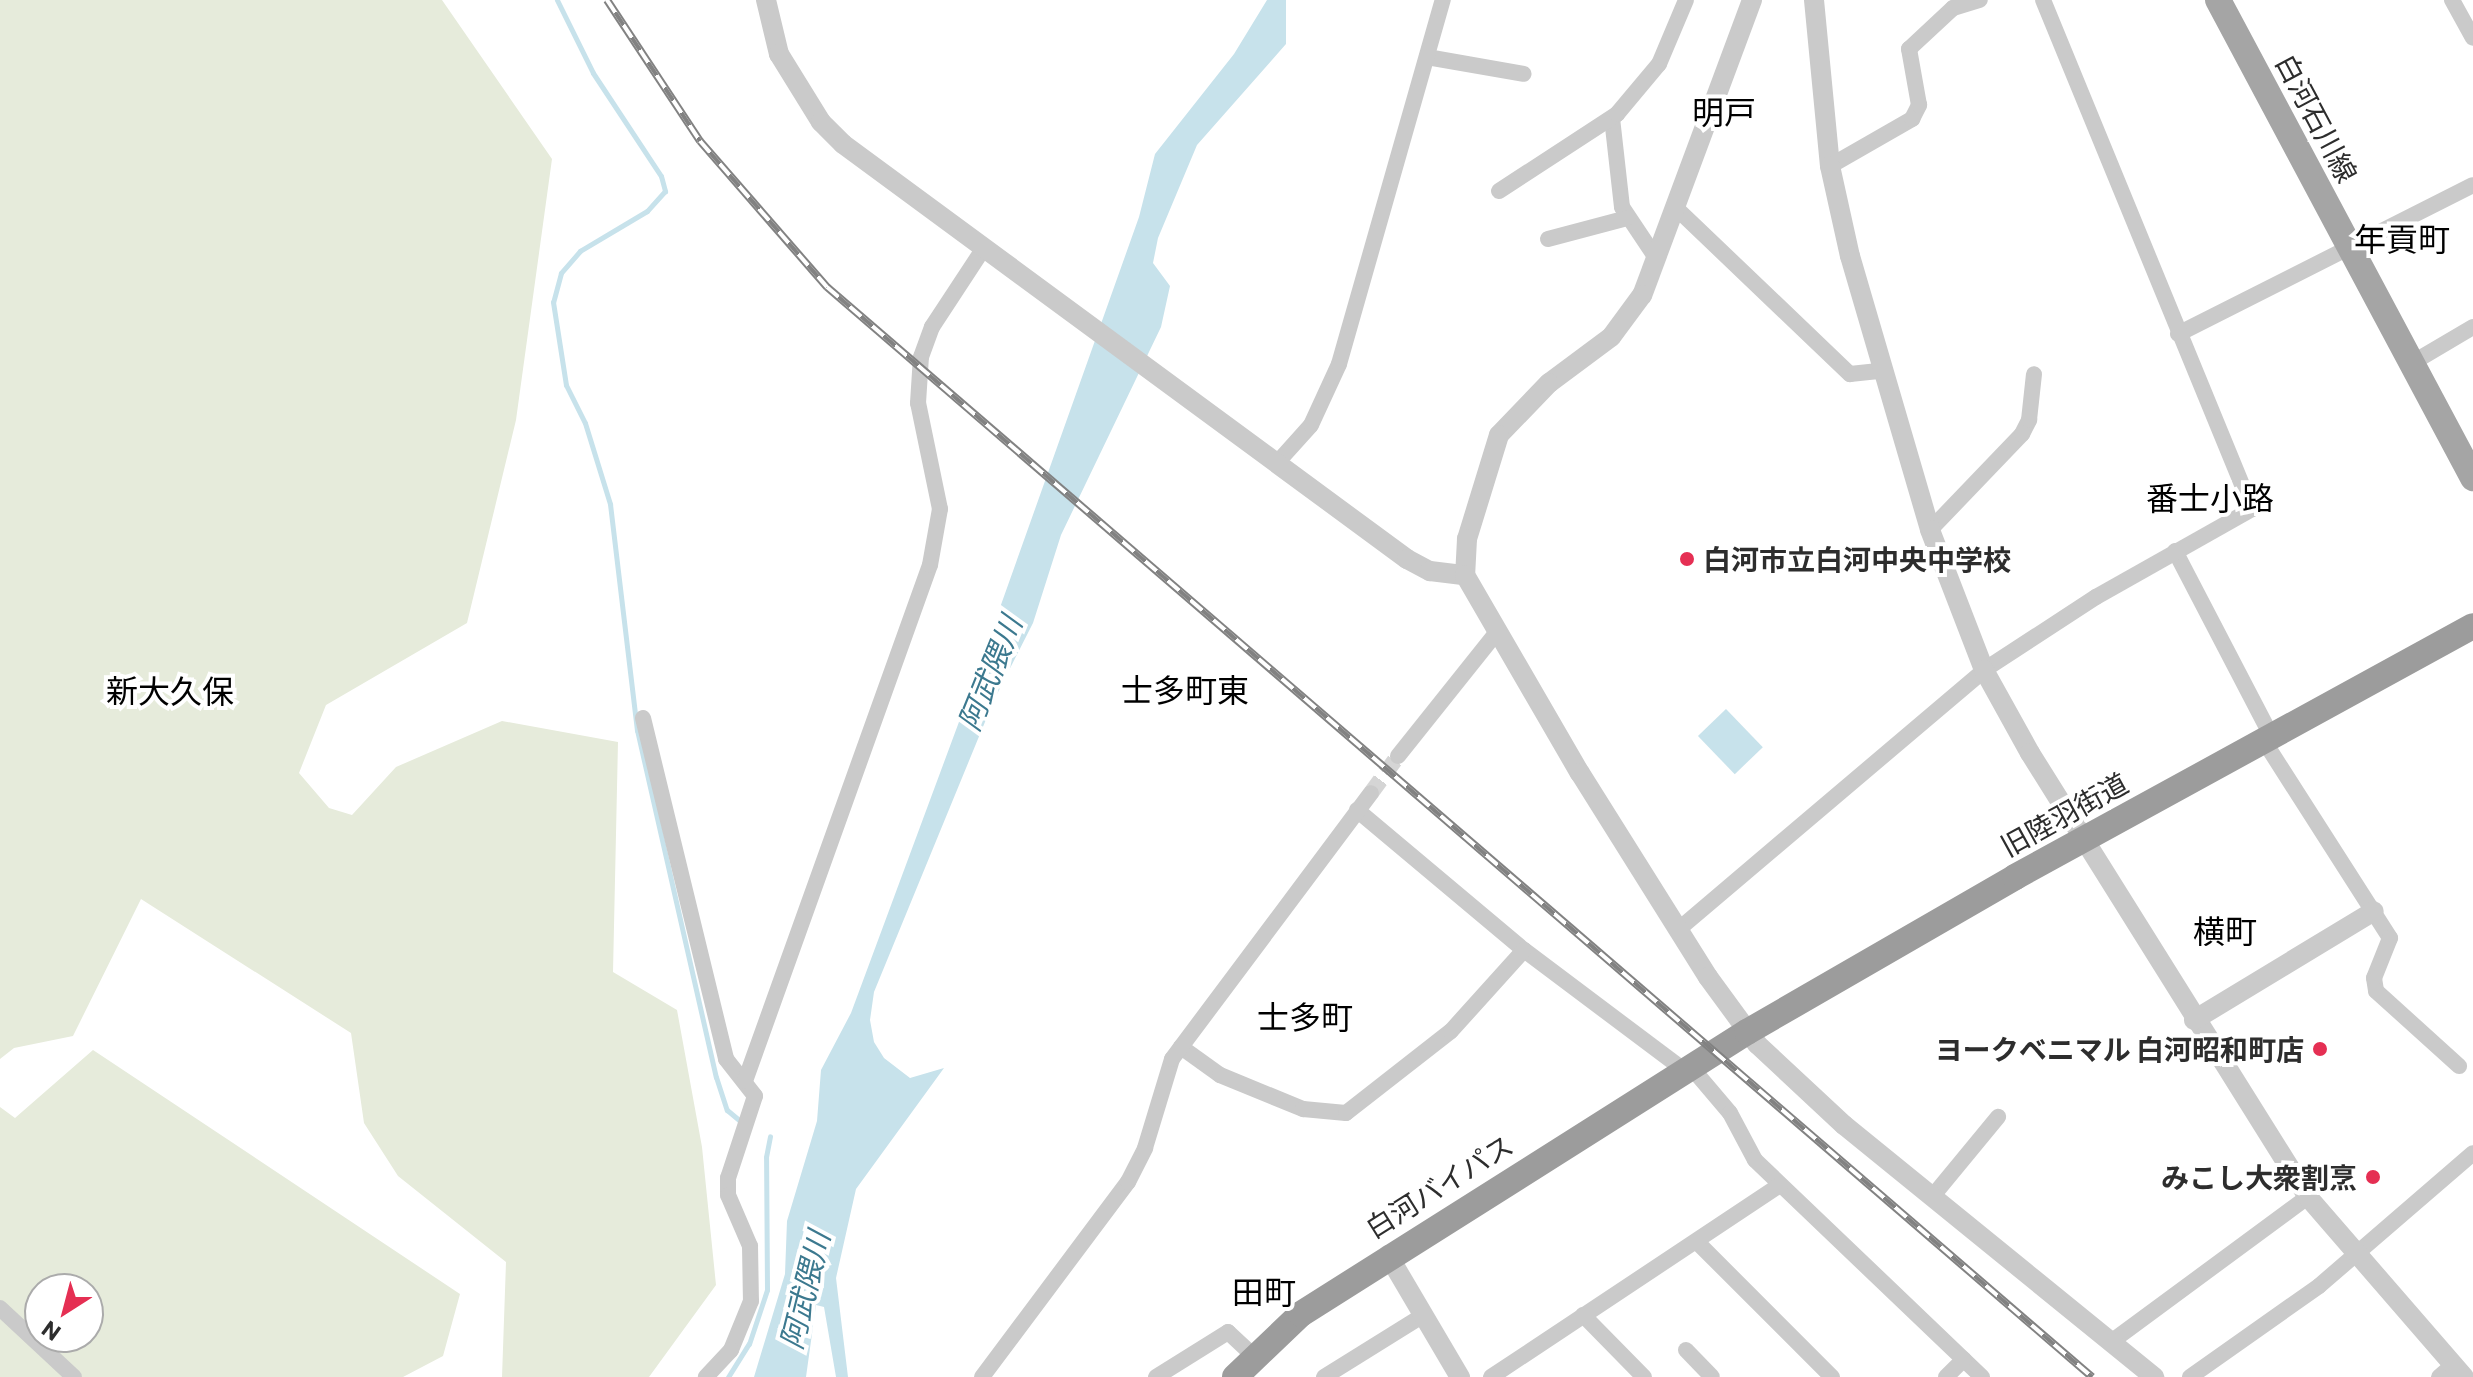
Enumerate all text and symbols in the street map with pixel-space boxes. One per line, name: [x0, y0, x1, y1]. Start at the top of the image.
street label: 白河石川線: [2269, 48, 2365, 188]
district label: 明戸: [1692, 92, 1756, 130]
district label: 年貢町: [2354, 219, 2450, 257]
district label: 番士小路: [2146, 478, 2274, 516]
place label: 白河市立白河中央中学校: [1703, 542, 2011, 576]
marker: 白河市立白河中央中学校: [1678, 550, 1696, 568]
water label: 阿武隈川: [950, 611, 1028, 735]
district label: 士多町東: [1121, 670, 1249, 708]
district label: 新大久保: [106, 671, 234, 709]
street label: 旧陸羽街道: [1995, 765, 2133, 863]
district label: 横町: [2193, 911, 2257, 949]
district label: 士多町: [1257, 997, 1353, 1035]
place label: ヨークベニマル 白河昭和町店: [1935, 1032, 2304, 1066]
marker: ヨークベニマル 白河昭和町店: [2311, 1040, 2329, 1058]
street label: 白河バイパス: [1359, 1127, 1519, 1245]
place label: みこし大衆割烹: [2161, 1160, 2357, 1194]
marker: みこし大衆割烹: [2364, 1168, 2382, 1186]
water label: 阿武隈川: [772, 1227, 836, 1353]
district label: 田町: [1232, 1272, 1296, 1310]
north arrow: [24, 1273, 104, 1353]
text: N: [36, 1315, 65, 1347]

